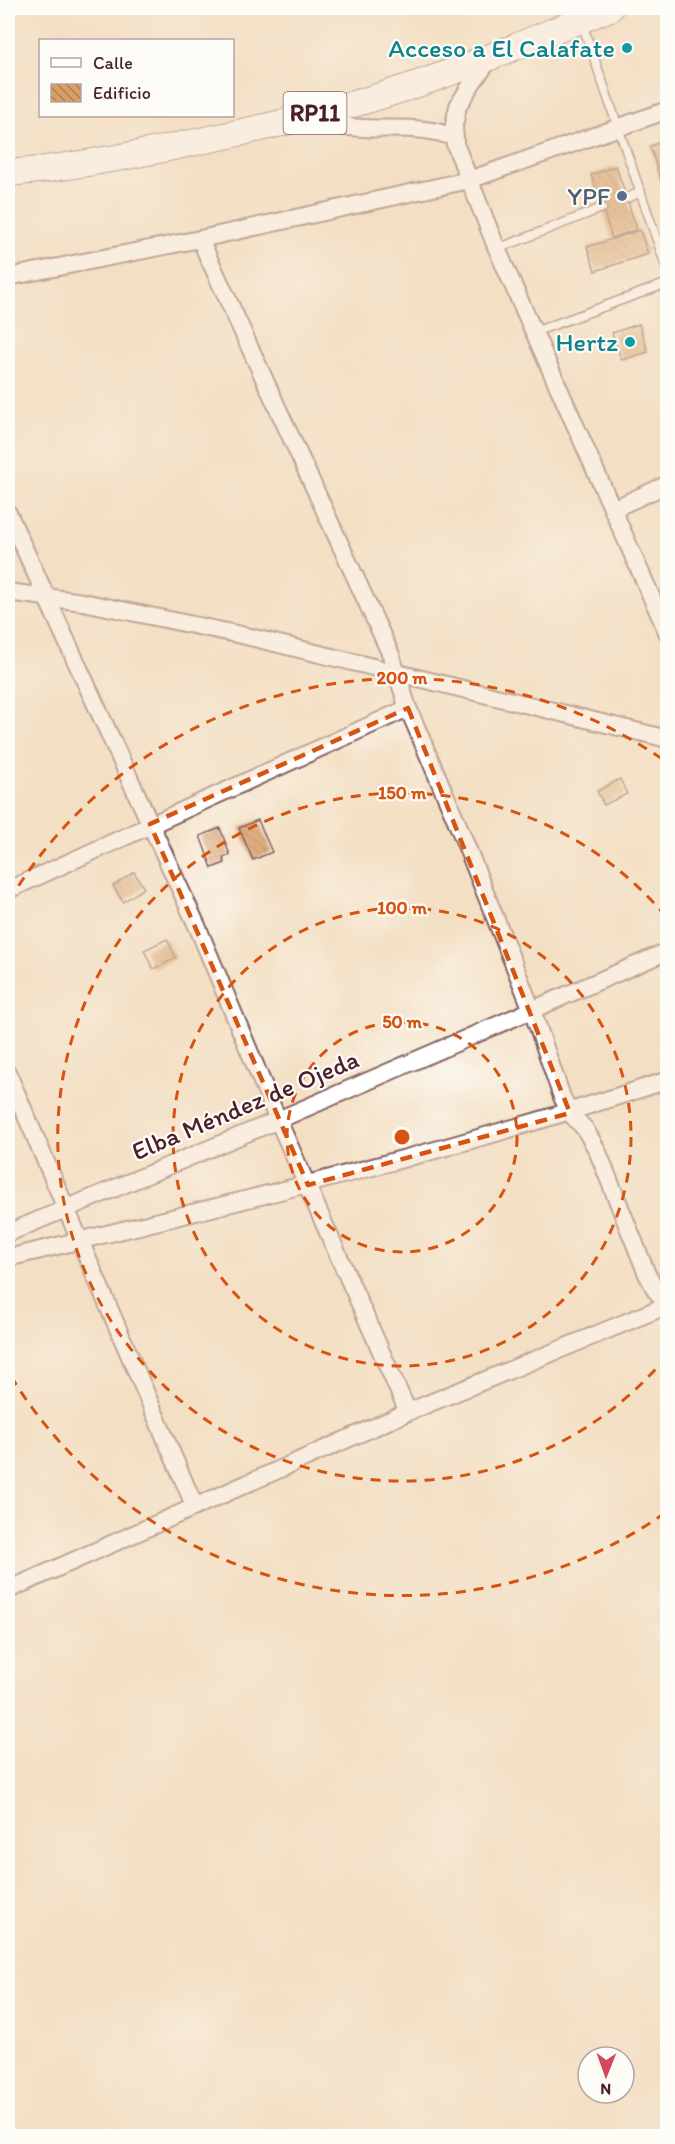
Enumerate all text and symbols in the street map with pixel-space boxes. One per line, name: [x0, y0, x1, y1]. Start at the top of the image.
place label: Acceso a El Calafate: [388, 32, 615, 64]
legend: [39, 39, 234, 117]
marker: Acceso a El Calafate: [620, 41, 634, 55]
text: Calle: [93, 52, 133, 74]
text: Edificio: [93, 82, 151, 104]
road number: RP11: [284, 92, 346, 134]
place label: YPF: [567, 180, 611, 212]
marker: YPF: [615, 189, 629, 203]
place label: Hertz: [555, 326, 618, 358]
marker: Hertz: [623, 335, 637, 349]
text: 200 m: [377, 667, 428, 689]
text: 150 m: [378, 782, 427, 804]
text: 100 m: [377, 897, 428, 919]
text: 50 m: [382, 1011, 423, 1033]
street label: Elba Méndez de Ojeda: [127, 1043, 364, 1167]
centre of rings: [392, 1127, 412, 1147]
north arrow: [576, 2045, 636, 2105]
text: N: [600, 2080, 611, 2099]

